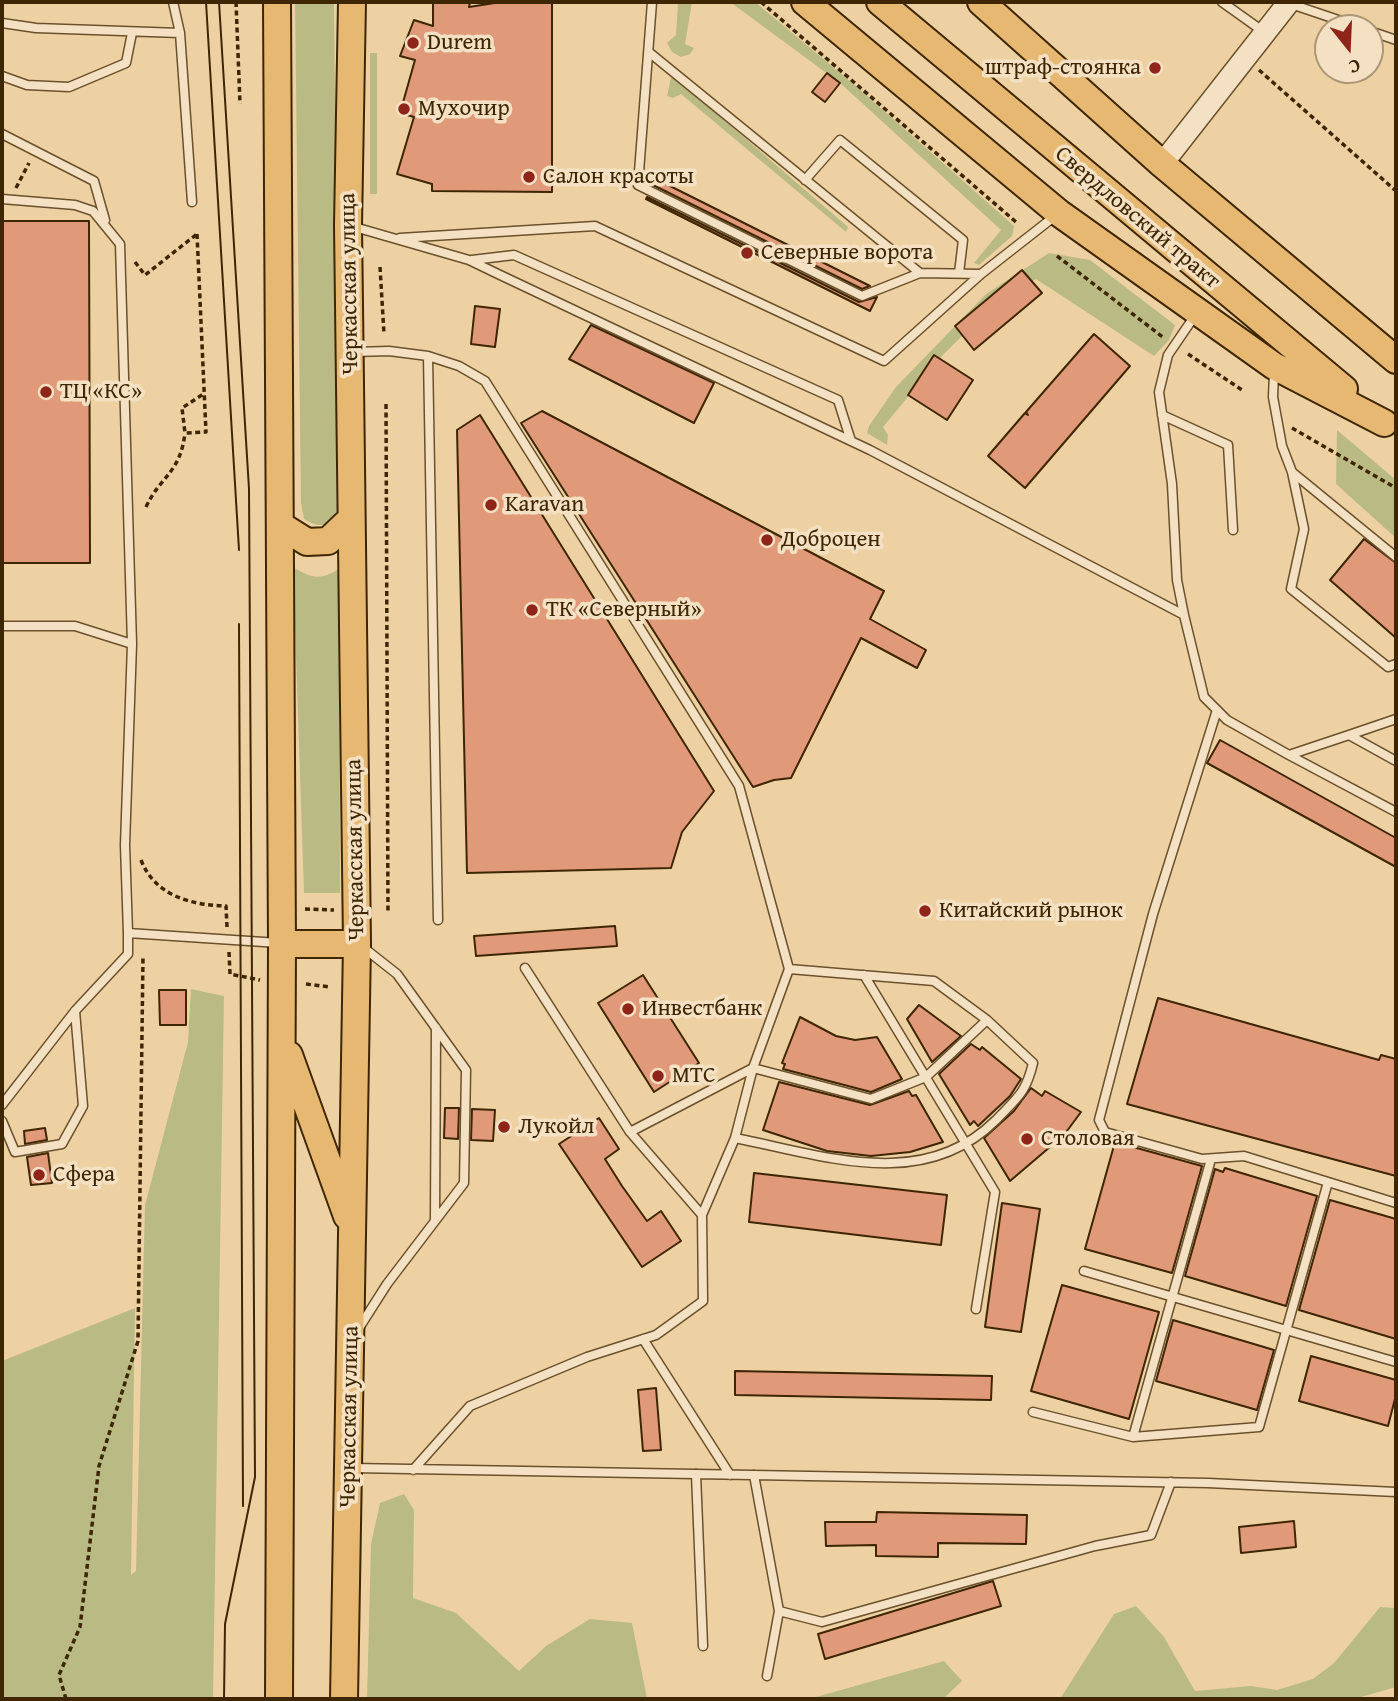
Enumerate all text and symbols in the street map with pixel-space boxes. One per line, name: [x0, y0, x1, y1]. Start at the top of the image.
north arrow: [1314, 14, 1384, 84]
place label: Durem: [427, 29, 492, 57]
marker: Durem: [405, 35, 421, 51]
text: С: [1345, 52, 1364, 82]
place label: штраф-стоянка: [985, 54, 1141, 82]
marker: штраф-стоянка: [1147, 60, 1163, 76]
place label: Мухочир: [418, 95, 510, 123]
marker: Мухочир: [396, 101, 412, 117]
street label: Свердловский тракт: [1049, 141, 1225, 295]
place label: Салон красоты: [543, 163, 694, 191]
marker: Салон красоты: [521, 169, 537, 185]
street label: Черкасская улица: [335, 193, 365, 375]
place label: Северные ворота: [761, 239, 933, 267]
marker: Северные ворота: [739, 245, 755, 261]
place label: ТЦ «КС»: [60, 378, 142, 406]
marker: ТЦ «КС»: [38, 384, 54, 400]
place label: Karavan: [505, 491, 584, 519]
marker: Karavan: [483, 497, 499, 513]
place label: Доброцен: [781, 526, 881, 554]
marker: Доброцен: [759, 532, 775, 548]
place label: ТК «Северный»: [546, 596, 702, 624]
marker: ТК «Северный»: [524, 602, 540, 618]
street label: Черкасская улица: [341, 759, 371, 941]
place label: Китайский рынок: [939, 897, 1123, 925]
marker: Китайский рынок: [917, 903, 933, 919]
place label: Инвестбанк: [642, 995, 762, 1023]
marker: Инвестбанк: [620, 1001, 636, 1017]
place label: МТС: [672, 1062, 715, 1090]
marker: МТС: [650, 1068, 666, 1084]
place label: Лукойл: [518, 1113, 594, 1141]
marker: Лукойл: [496, 1119, 512, 1135]
place label: Столовая: [1041, 1125, 1135, 1153]
marker: Столовая: [1019, 1131, 1035, 1147]
place label: Сфера: [53, 1161, 115, 1189]
marker: Сфера: [31, 1167, 47, 1183]
street label: Черкасская улица: [335, 1326, 365, 1508]

